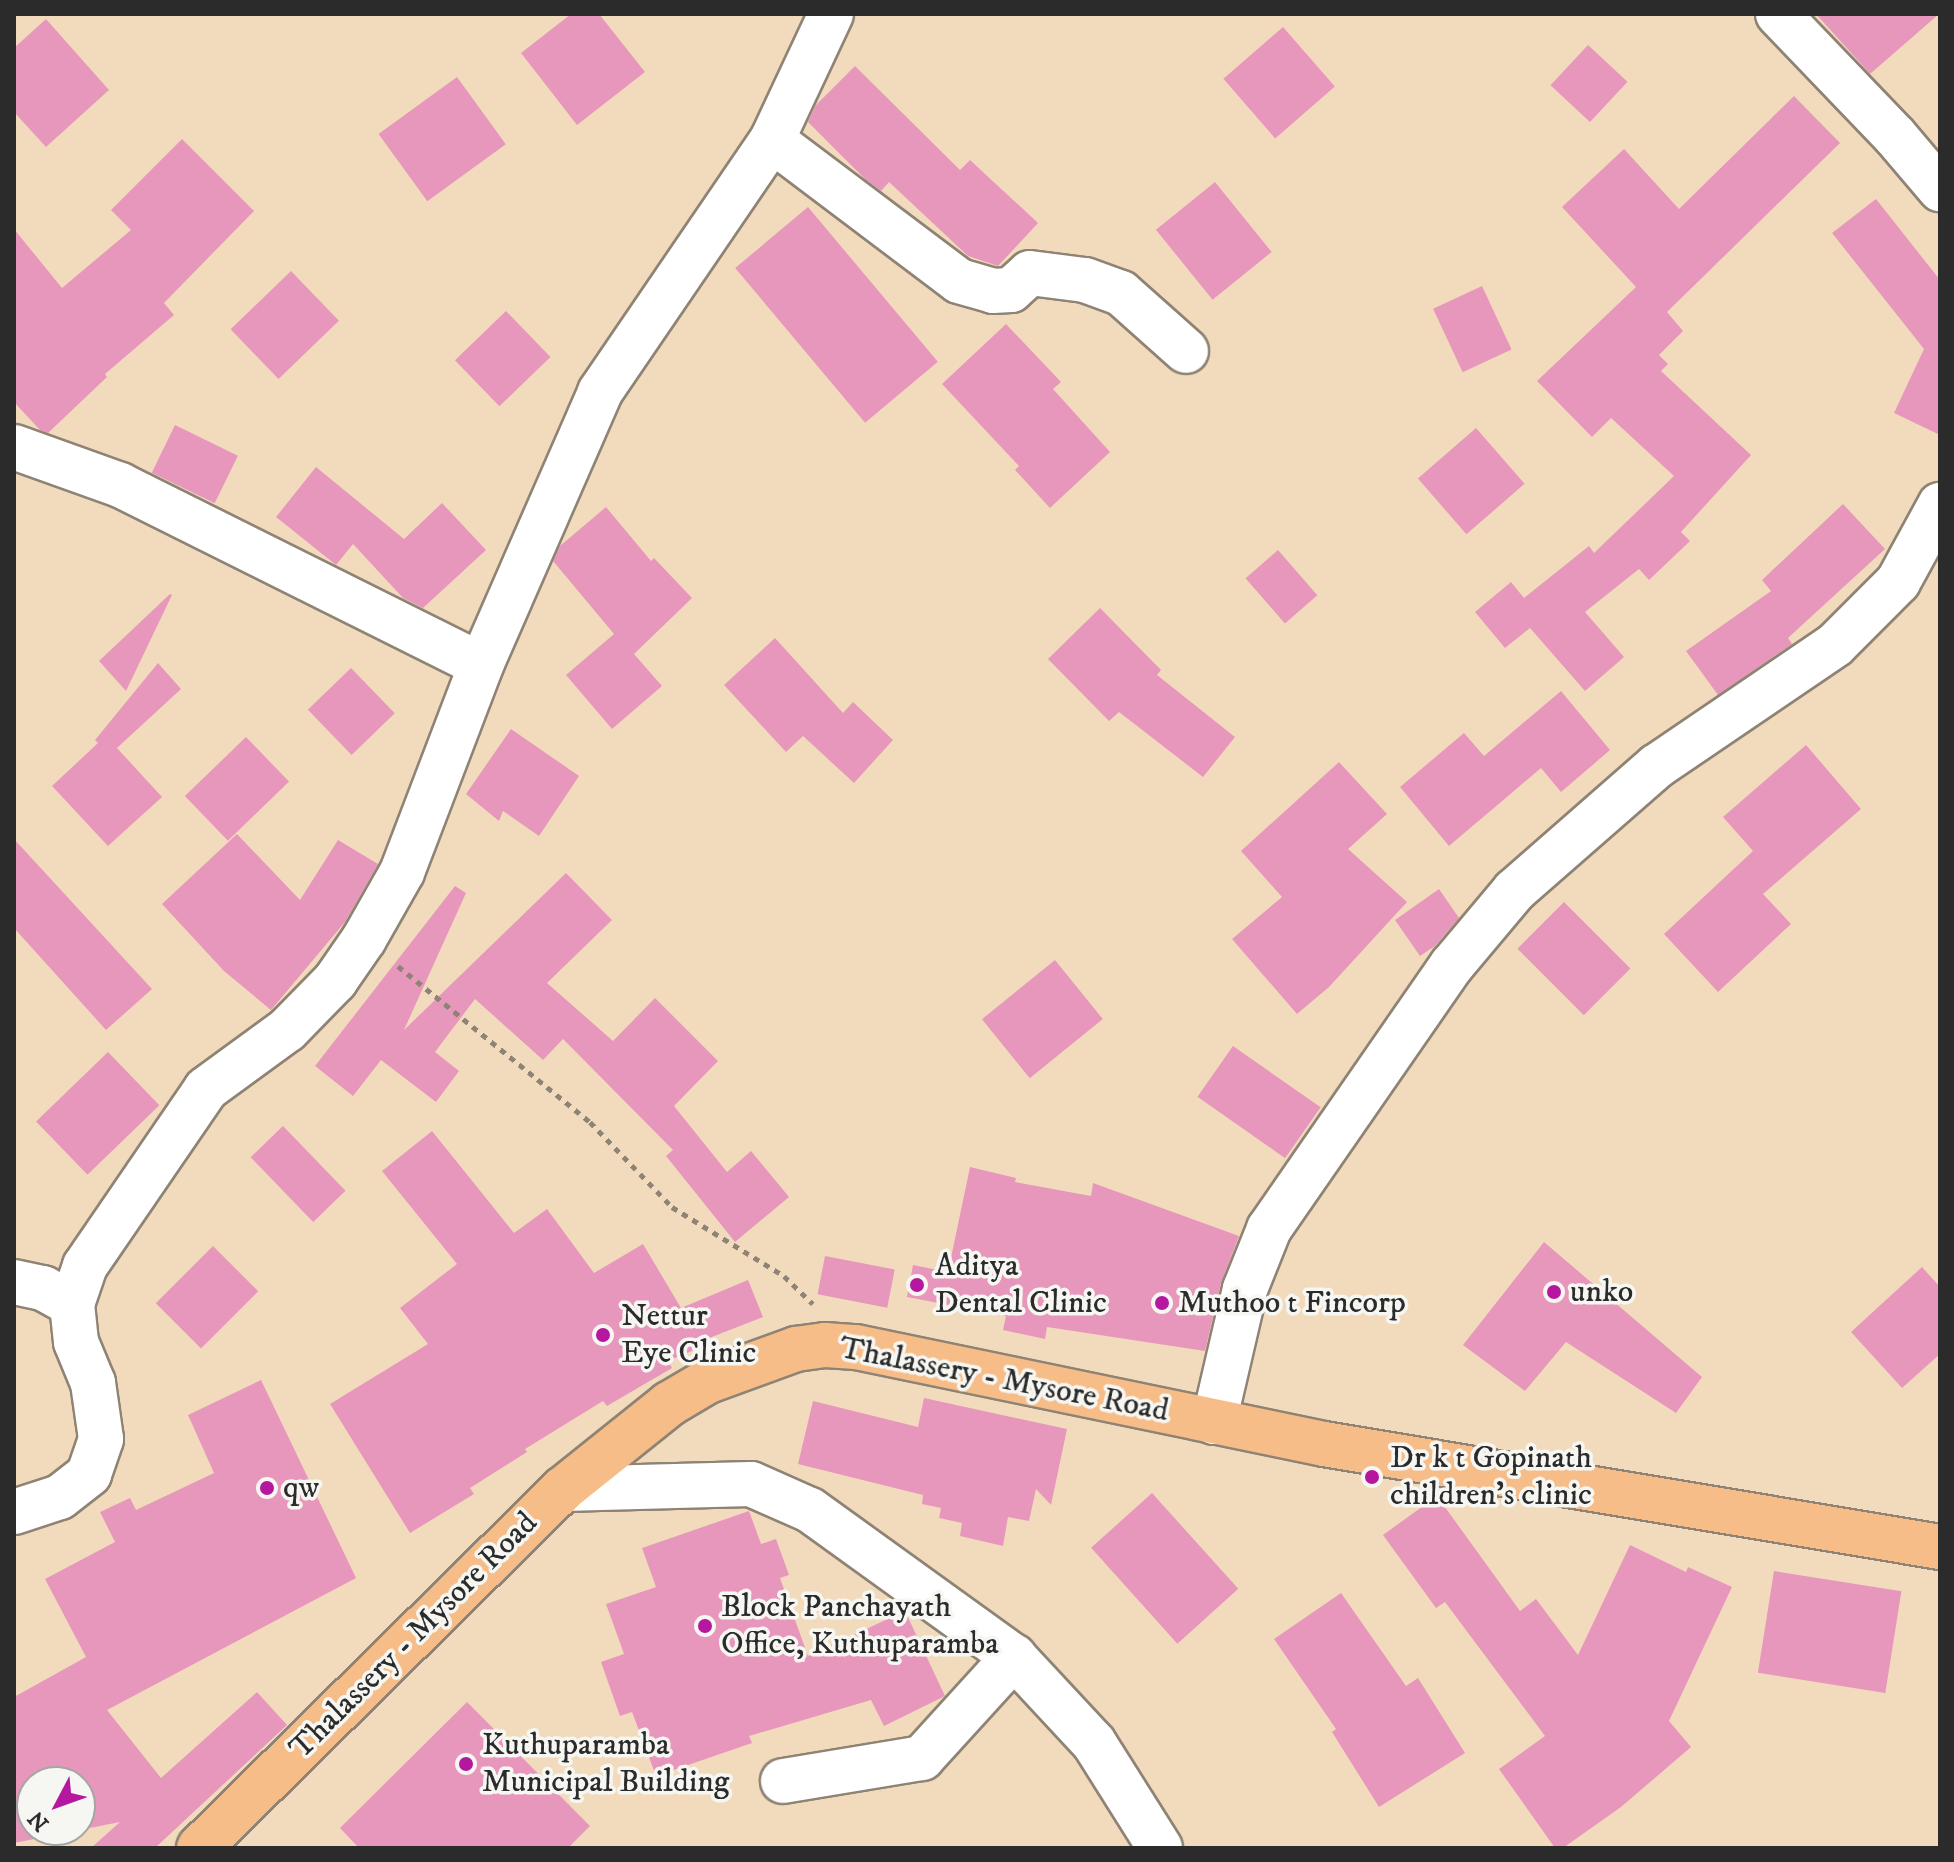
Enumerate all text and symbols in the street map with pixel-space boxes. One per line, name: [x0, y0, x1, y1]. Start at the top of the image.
place label: Aditya Dental Clinic: [935, 1248, 1107, 1323]
place label: unko: [1570, 1273, 1633, 1311]
marker: Aditya Dental Clinic: [906, 1274, 928, 1296]
marker: unko: [1545, 1283, 1563, 1301]
place label: Muthoo t Fincorp: [1178, 1284, 1406, 1322]
marker: Muthoo t Fincorp: [1153, 1294, 1171, 1312]
place label: Nettur Eye Clinic: [621, 1298, 756, 1373]
marker: Nettur Eye Clinic: [592, 1324, 614, 1346]
street label: Thalassery - Mysore Road: [836, 1329, 1172, 1431]
place label: Dr k t Gopinath children’s clinic: [1390, 1440, 1592, 1515]
marker: Dr k t Gopinath children’s clinic: [1361, 1466, 1383, 1488]
place label: qw: [283, 1469, 319, 1507]
marker: qw: [258, 1479, 276, 1497]
street label: Thalassery - Mysore Road: [282, 1504, 546, 1768]
place label: Block Panchayath Office, Kuthuparamba: [721, 1589, 999, 1664]
marker: Block Panchayath Office, Kuthuparamba: [696, 1617, 714, 1635]
place label: Kuthuparamba Municipal Building: [482, 1727, 729, 1802]
marker: Kuthuparamba Municipal Building: [457, 1755, 475, 1773]
north arrow: [16, 1766, 96, 1846]
text: N: [23, 1805, 55, 1836]

